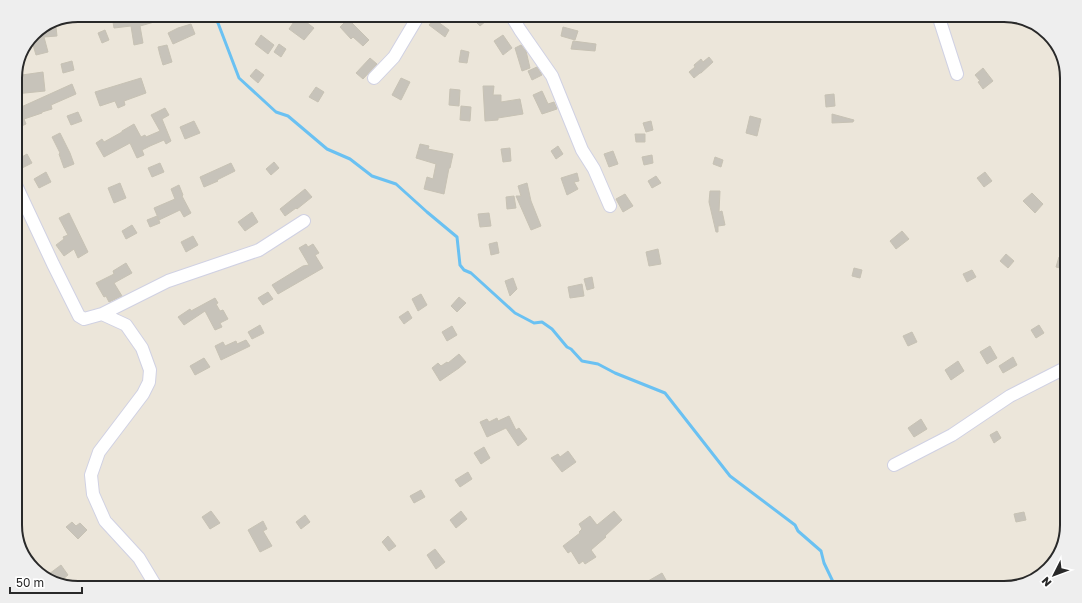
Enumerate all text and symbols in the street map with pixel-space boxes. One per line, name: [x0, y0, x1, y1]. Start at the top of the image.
north arrow: [1034, 555, 1074, 595]
scale bar: [10, 569, 82, 595]
text: 50 m: [16, 575, 44, 590]
text: N: [1039, 575, 1054, 589]

